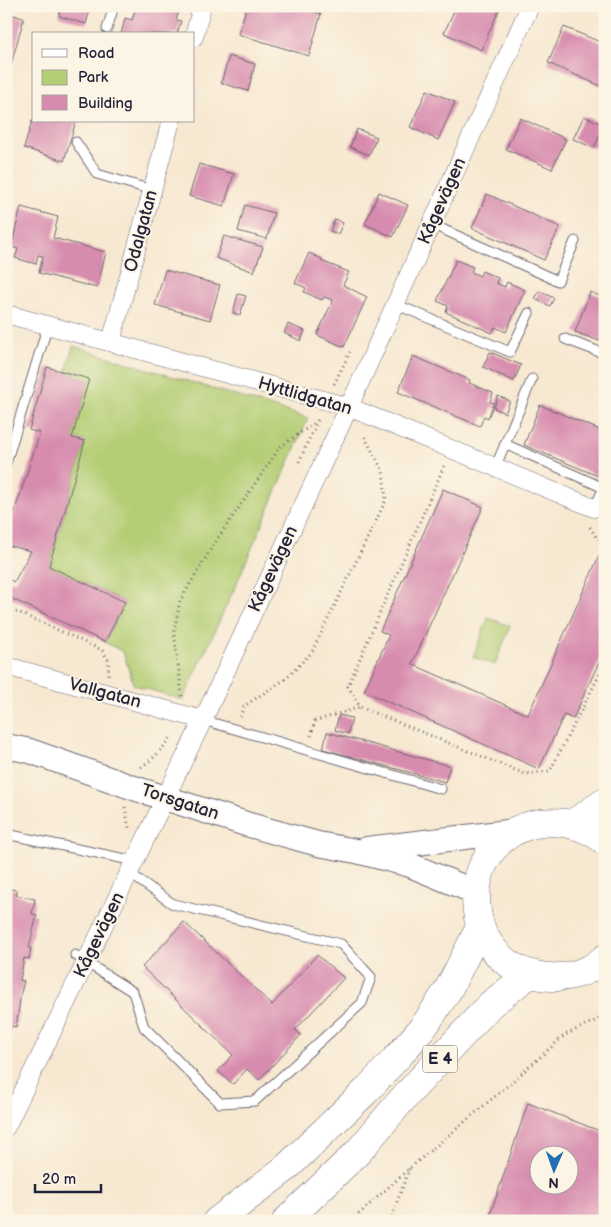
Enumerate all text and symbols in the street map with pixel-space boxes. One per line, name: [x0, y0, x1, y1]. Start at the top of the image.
legend: [32, 32, 195, 122]
text: Road: [78, 44, 114, 63]
text: Park: [78, 68, 109, 87]
text: Building: [78, 94, 133, 113]
street label: Kågevägen: [414, 154, 470, 248]
street label: Odalgatan: [120, 188, 162, 274]
street label: Hyttlidgatan: [256, 373, 354, 419]
street label: Kågevägen: [244, 523, 302, 615]
street label: Vallgatan: [67, 673, 143, 713]
street label: Torsgatan: [138, 780, 222, 824]
street label: Kågevägen: [69, 889, 129, 981]
road number: E 4: [422, 1046, 458, 1072]
north arrow: [528, 1144, 578, 1194]
scale bar: [35, 1162, 101, 1194]
text: 20 m: [42, 1170, 76, 1189]
text: N: [548, 1174, 559, 1191]

